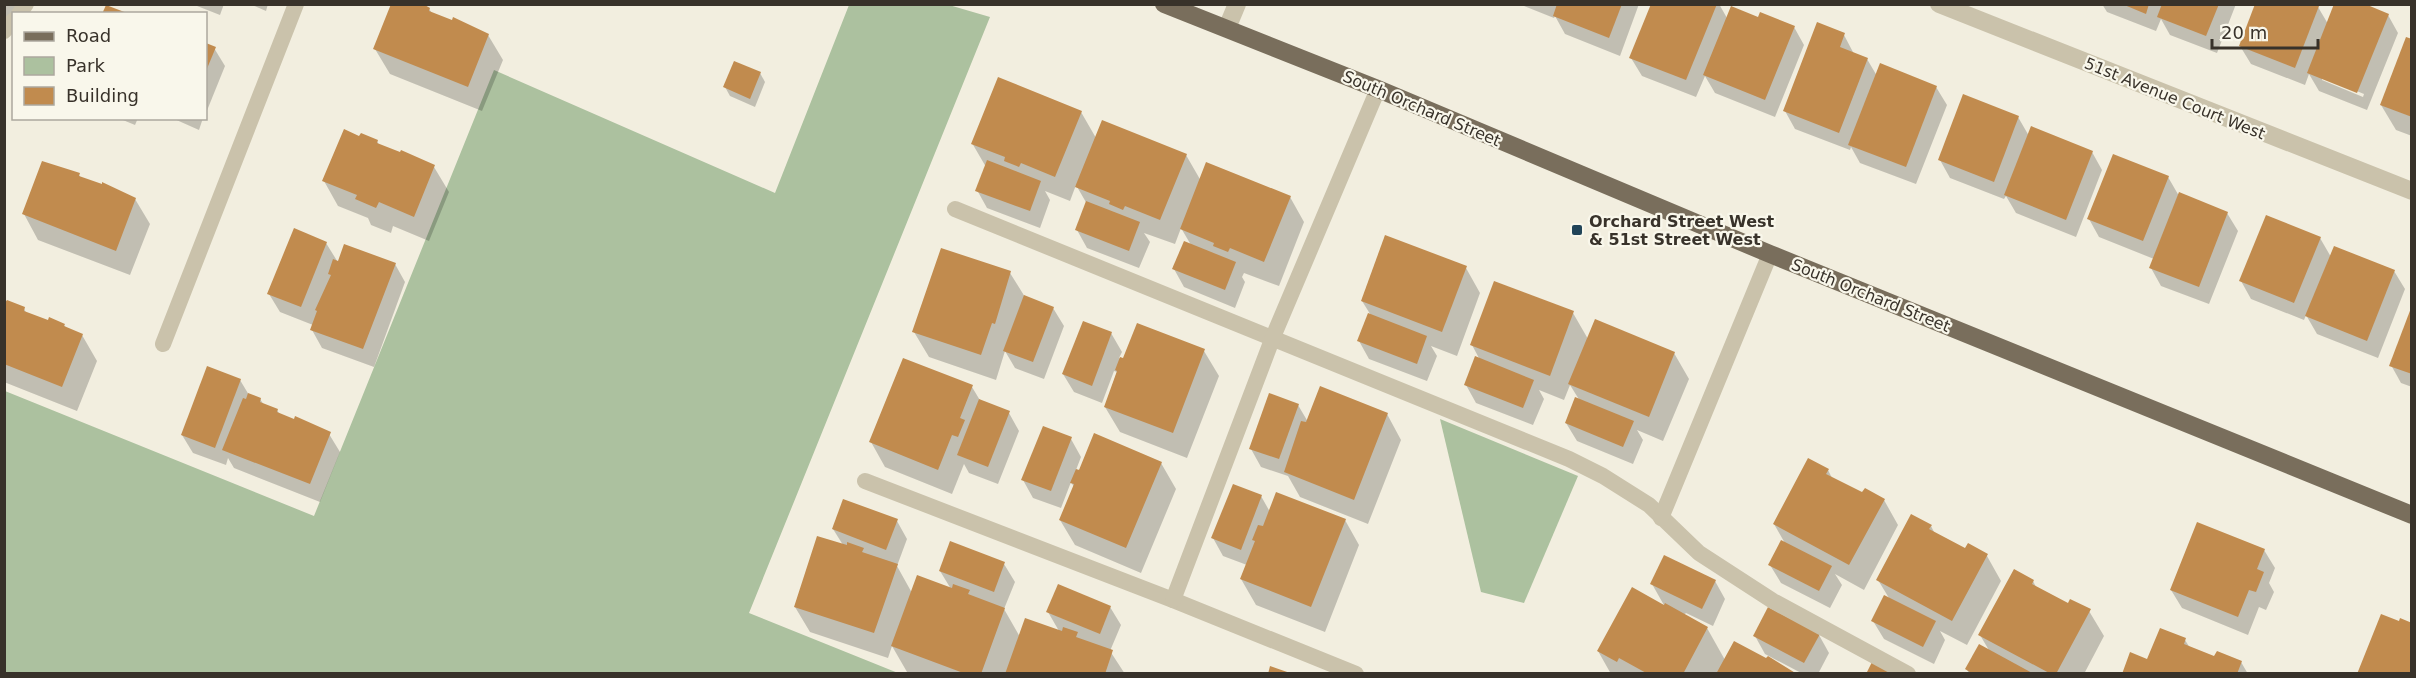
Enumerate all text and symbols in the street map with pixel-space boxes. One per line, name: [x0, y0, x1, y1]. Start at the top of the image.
legend: [12, 12, 207, 120]
scale bar: [2212, 12, 2318, 50]
text: 20 m: [2221, 22, 2267, 43]
text: Road: [66, 25, 111, 46]
street label: 51st Avenue Court West: [2082, 54, 2268, 143]
text: Park: [66, 55, 105, 76]
street label: South Orchard Street: [1340, 67, 1503, 150]
text: Building: [66, 85, 139, 106]
place label: Orchard Street West & 51st Street West: [1589, 212, 1775, 249]
marker: Orchard Street West & 51st Street West: [1570, 223, 1584, 237]
street label: South Orchard Street: [1789, 255, 1953, 336]

